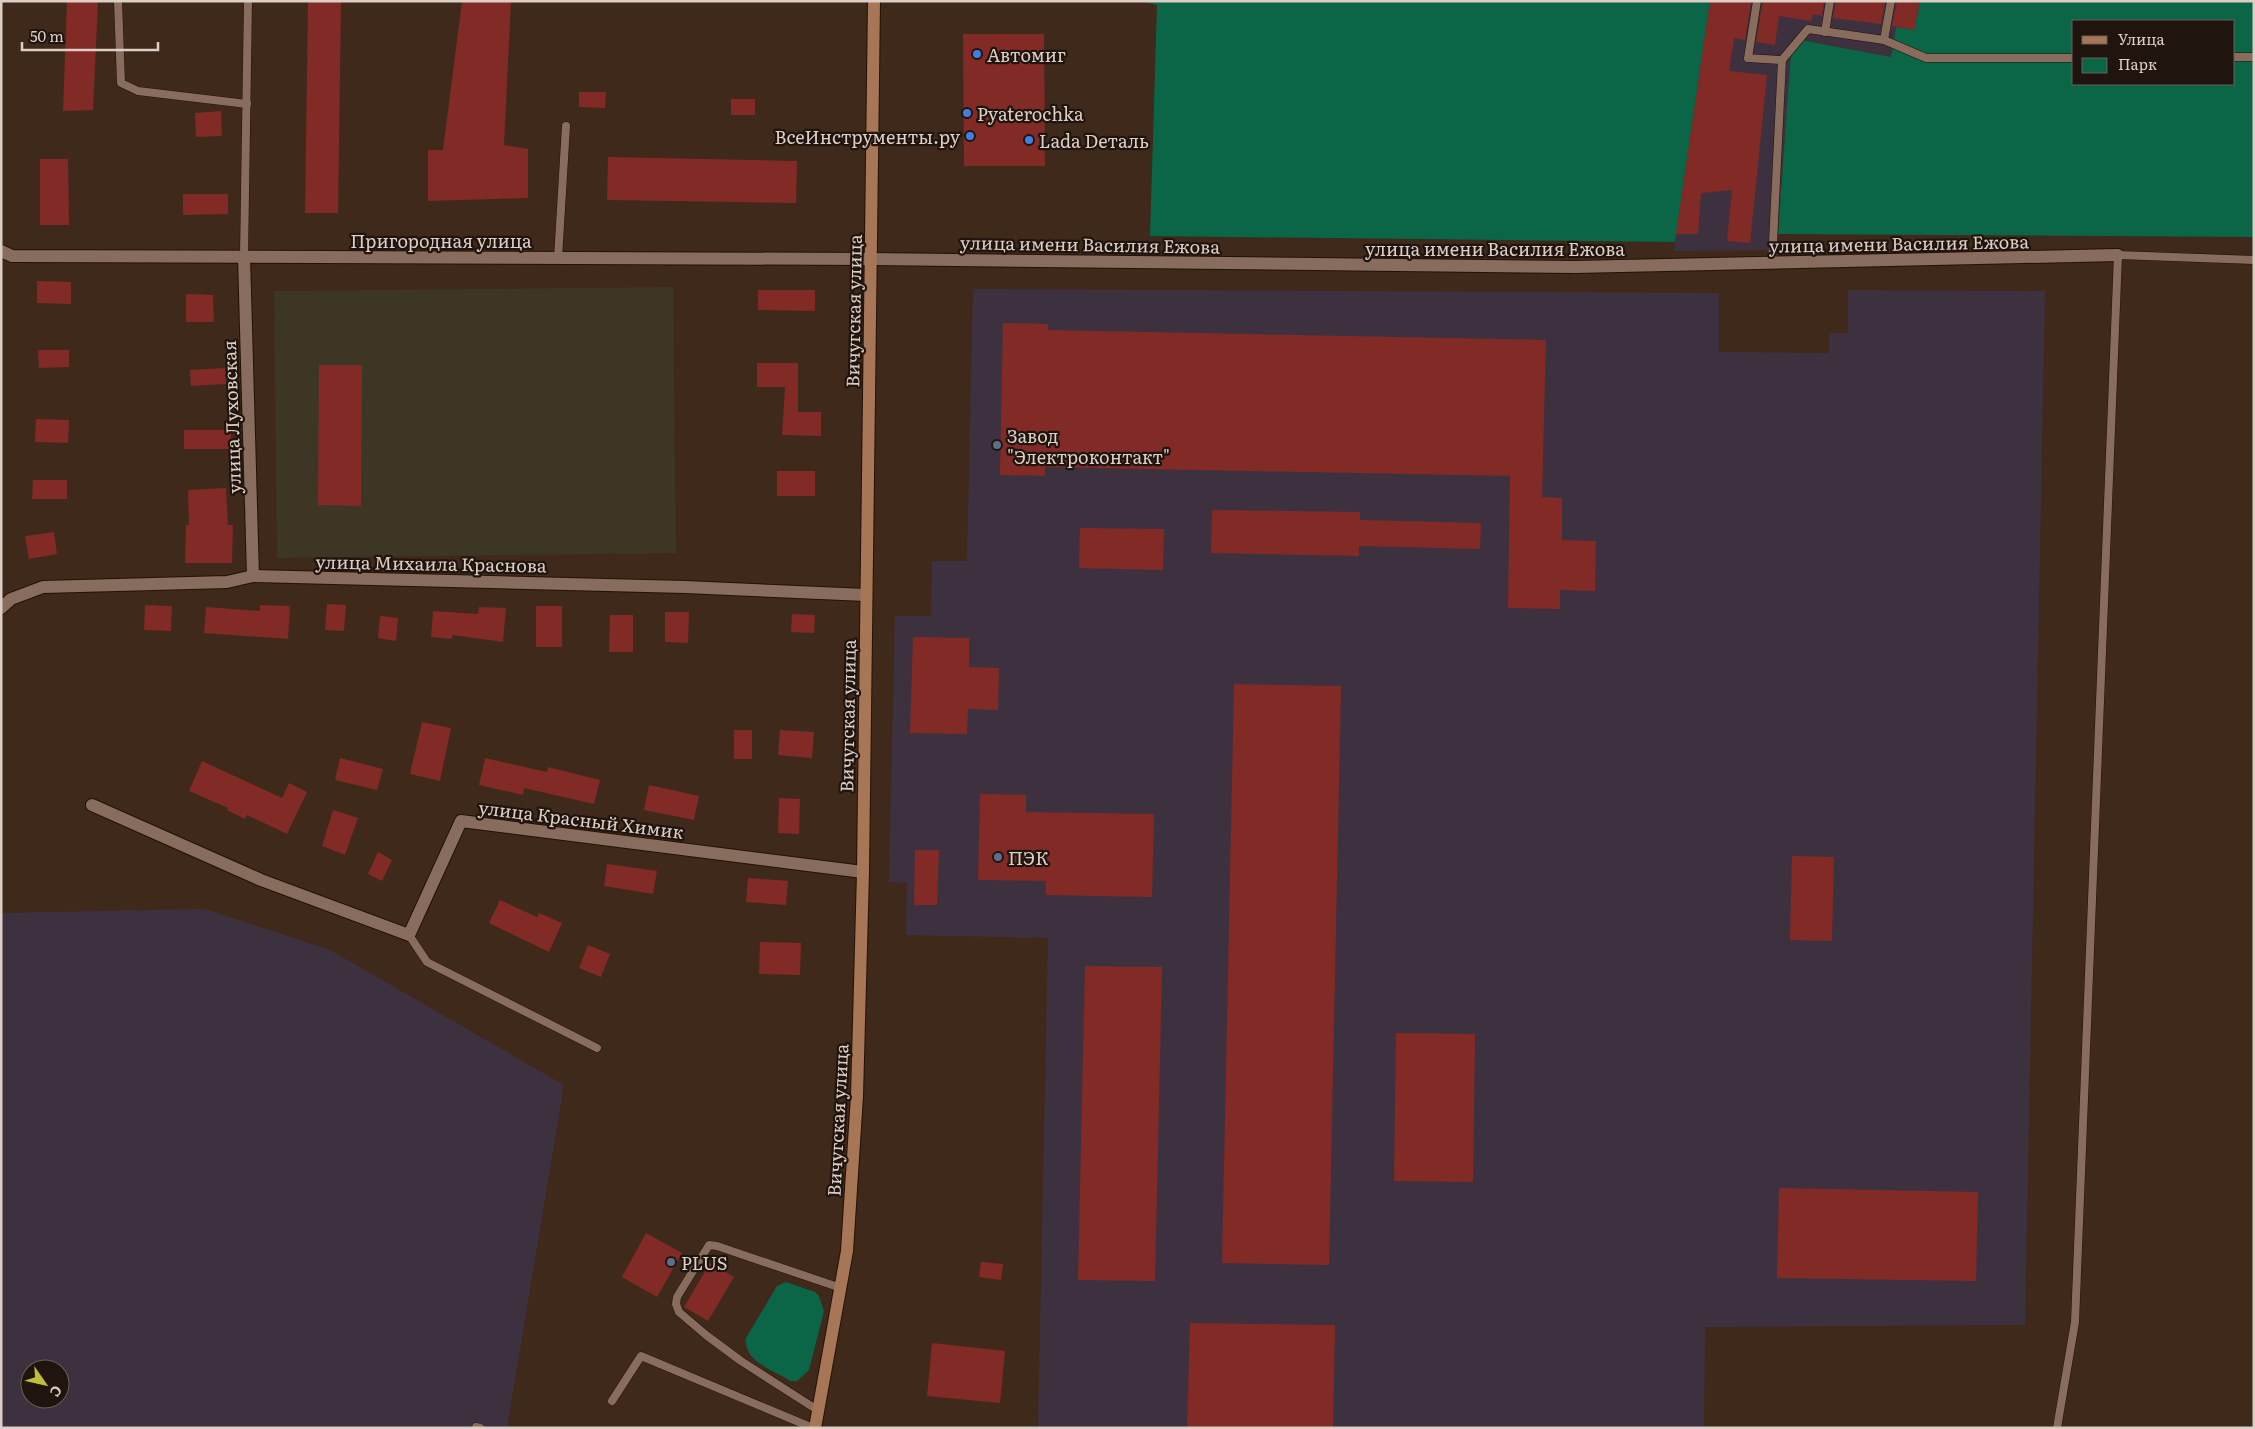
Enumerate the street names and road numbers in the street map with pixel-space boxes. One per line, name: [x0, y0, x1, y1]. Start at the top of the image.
street label: Пригородная улица: [350, 227, 532, 254]
street label: улица имени Василия Ежова: [1769, 227, 2030, 259]
street label: улица имени Василия Ежова: [960, 228, 1221, 260]
street label: Вичугская улица: [838, 234, 868, 388]
street label: улица имени Василия Ежова: [1365, 235, 1625, 262]
street label: улица Луховская: [215, 340, 247, 494]
street label: улица Михаила Краснова: [315, 547, 547, 579]
street label: Вичугская улица: [832, 639, 862, 793]
street label: улица Красный Химик: [477, 793, 685, 845]
street label: Вичугская улица: [820, 1043, 855, 1197]

